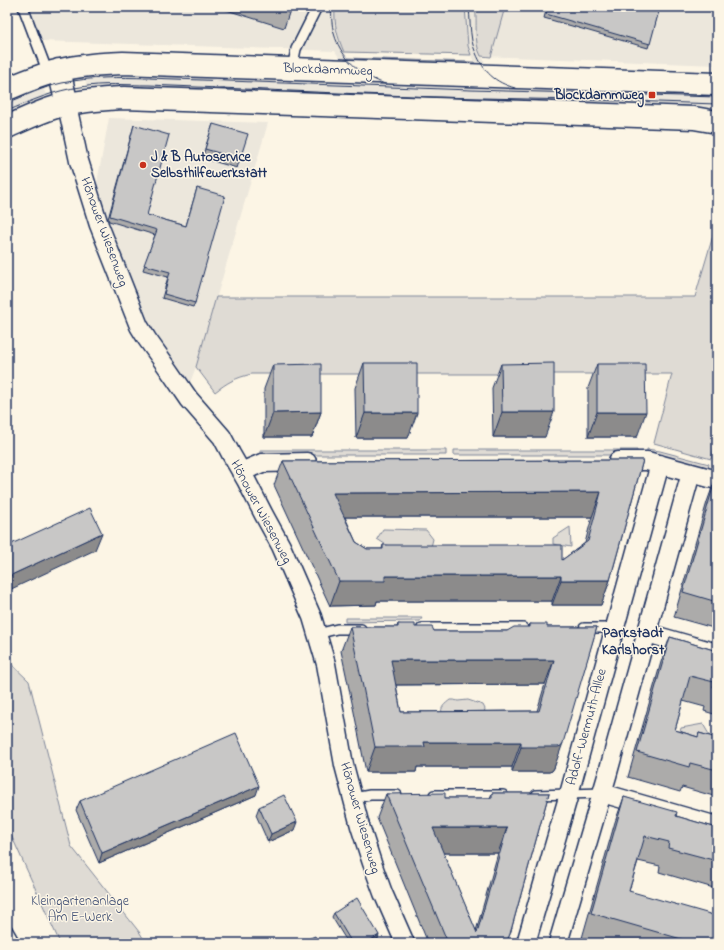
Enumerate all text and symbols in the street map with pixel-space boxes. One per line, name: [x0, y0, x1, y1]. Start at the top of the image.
street label: Blockdammweg: [282, 58, 373, 83]
place label: Blockdammweg: [554, 85, 645, 108]
marker: Blockdammweg: [647, 90, 657, 100]
place label: J & B Autoservice Selbsthilfewerkstatt: [151, 147, 267, 184]
marker: J & B Autoservice Selbsthilfewerkstatt: [138, 160, 148, 170]
street label: Hönower Wiesenweg: [73, 174, 134, 290]
street label: Hönower Wiesenweg: [224, 456, 297, 568]
district label: Parkstadt Karlshorst: [602, 622, 665, 661]
street label: Adolf-Wermuth-Allee: [561, 666, 613, 788]
street label: Hönower Wiesenweg: [333, 760, 386, 877]
park label: Kleingartenanlage Am E-Werk: [31, 891, 130, 928]

